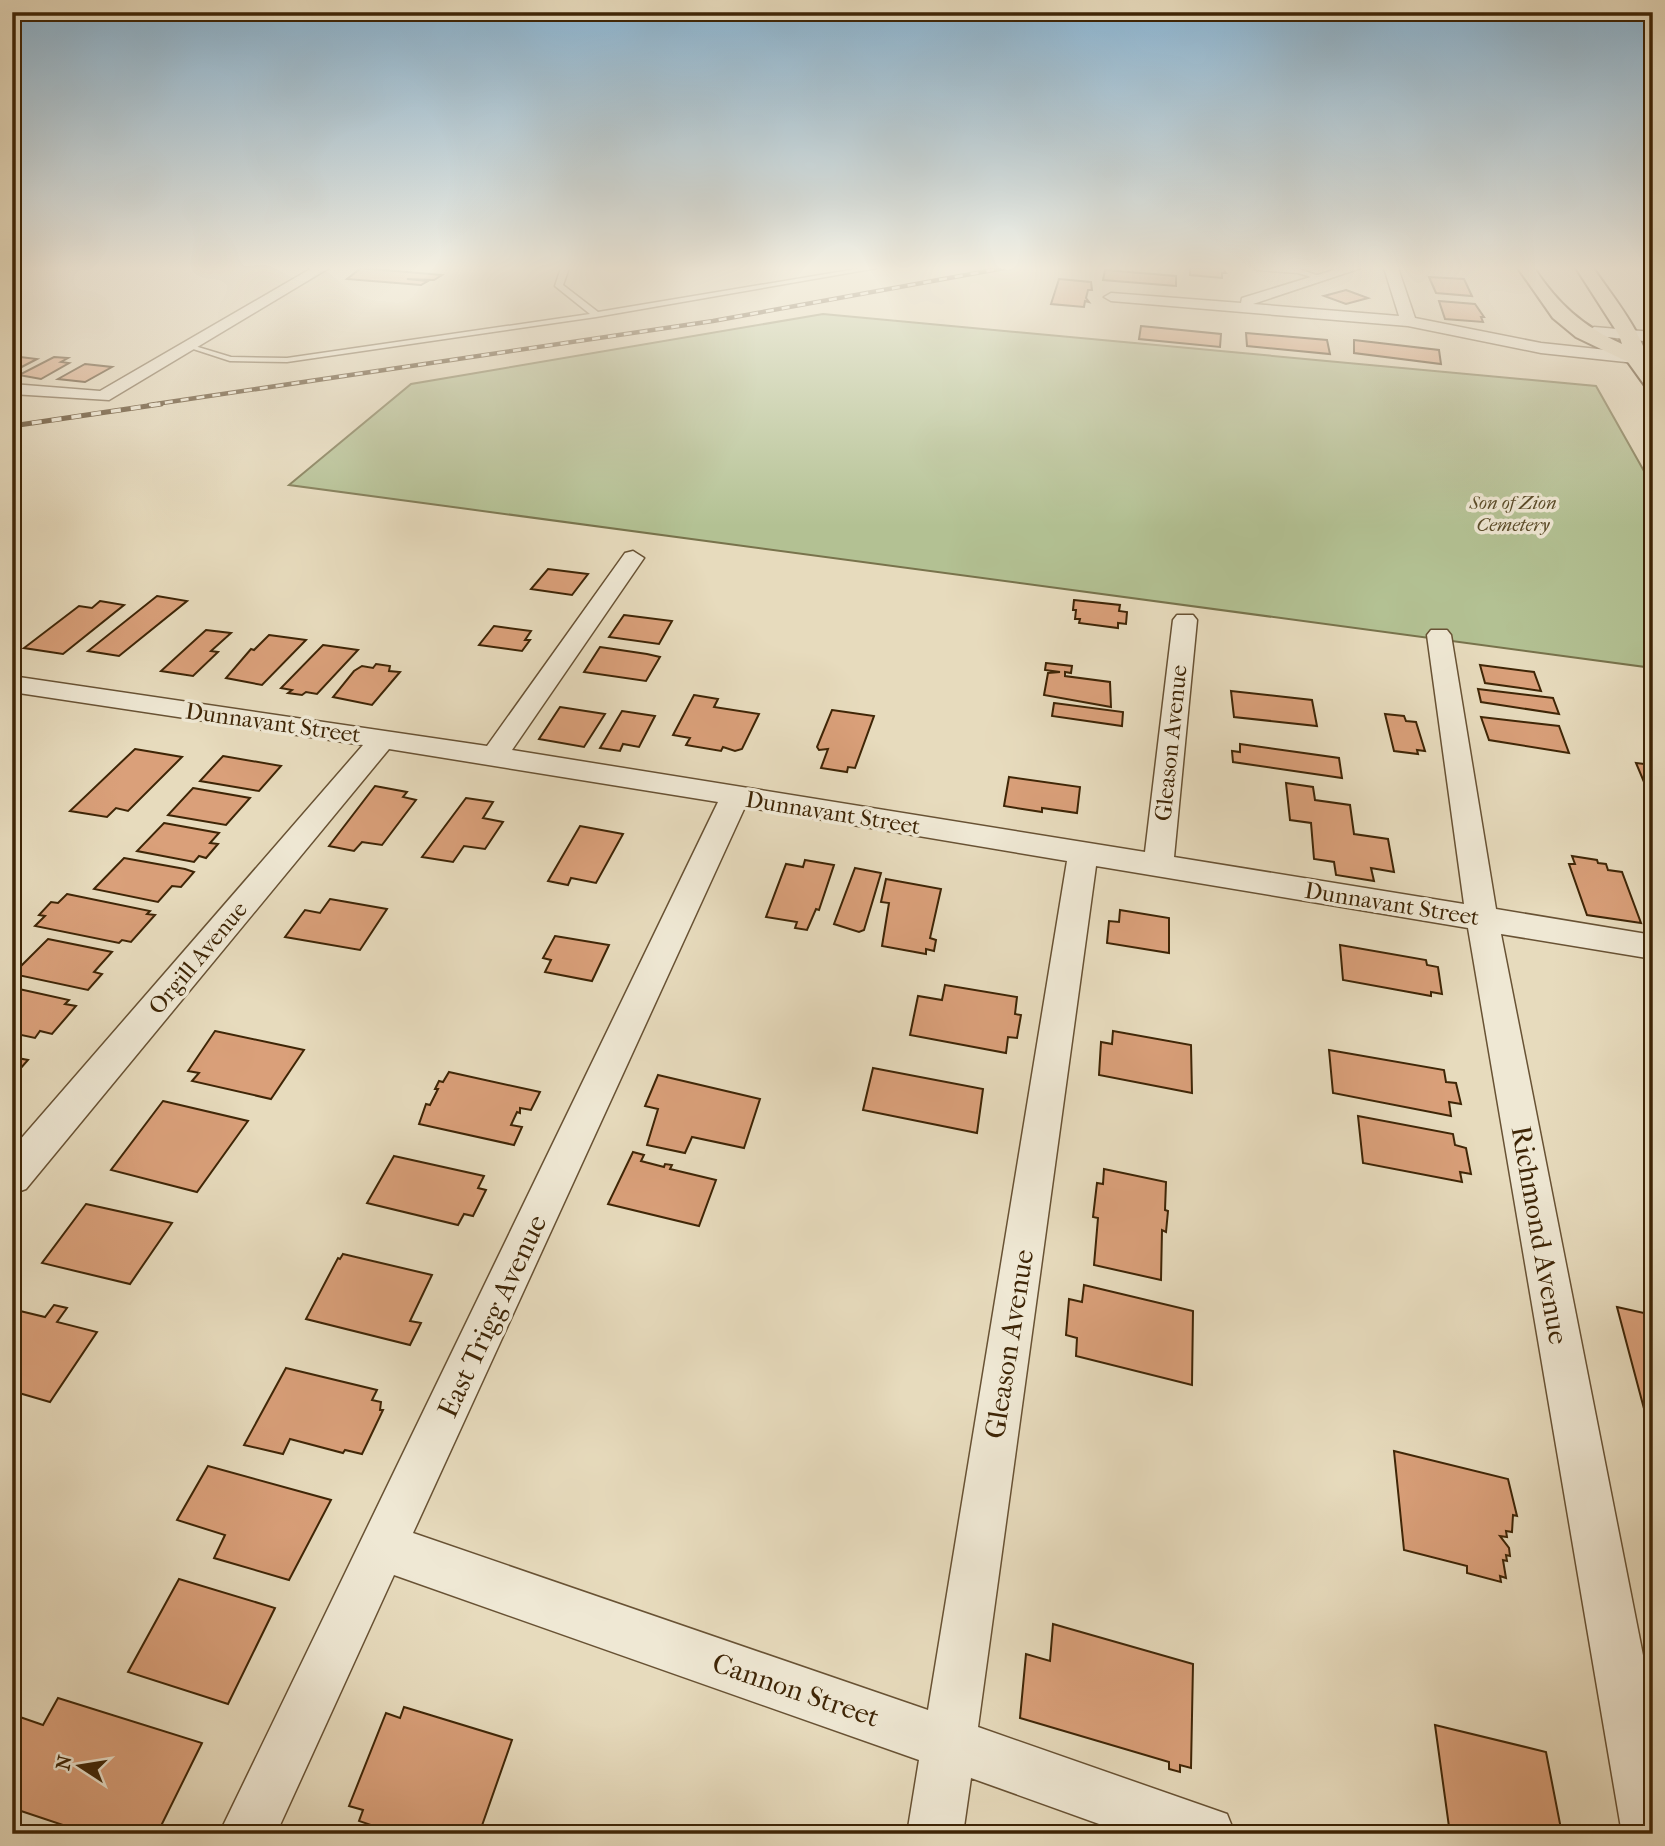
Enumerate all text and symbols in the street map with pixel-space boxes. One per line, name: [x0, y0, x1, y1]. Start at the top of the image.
park label: Son of Zion Cemetery: [1468, 492, 1557, 536]
street label: Gleason Avenue: [1149, 664, 1193, 822]
street label: Dunnavant Street: [184, 697, 362, 749]
street label: Dunnavant Street: [744, 786, 922, 840]
street label: Dunnavant Street: [1303, 877, 1481, 931]
street label: Orgill Avenue: [143, 896, 253, 1020]
street label: Richmond Avenue: [1505, 1123, 1575, 1347]
street label: East Trigg Avenue: [431, 1209, 553, 1423]
street label: Gleason Avenue: [978, 1247, 1040, 1441]
street label: Cannon Street: [708, 1646, 884, 1734]
north arrow: [46, 1730, 116, 1800]
text: N: [52, 1753, 77, 1772]

